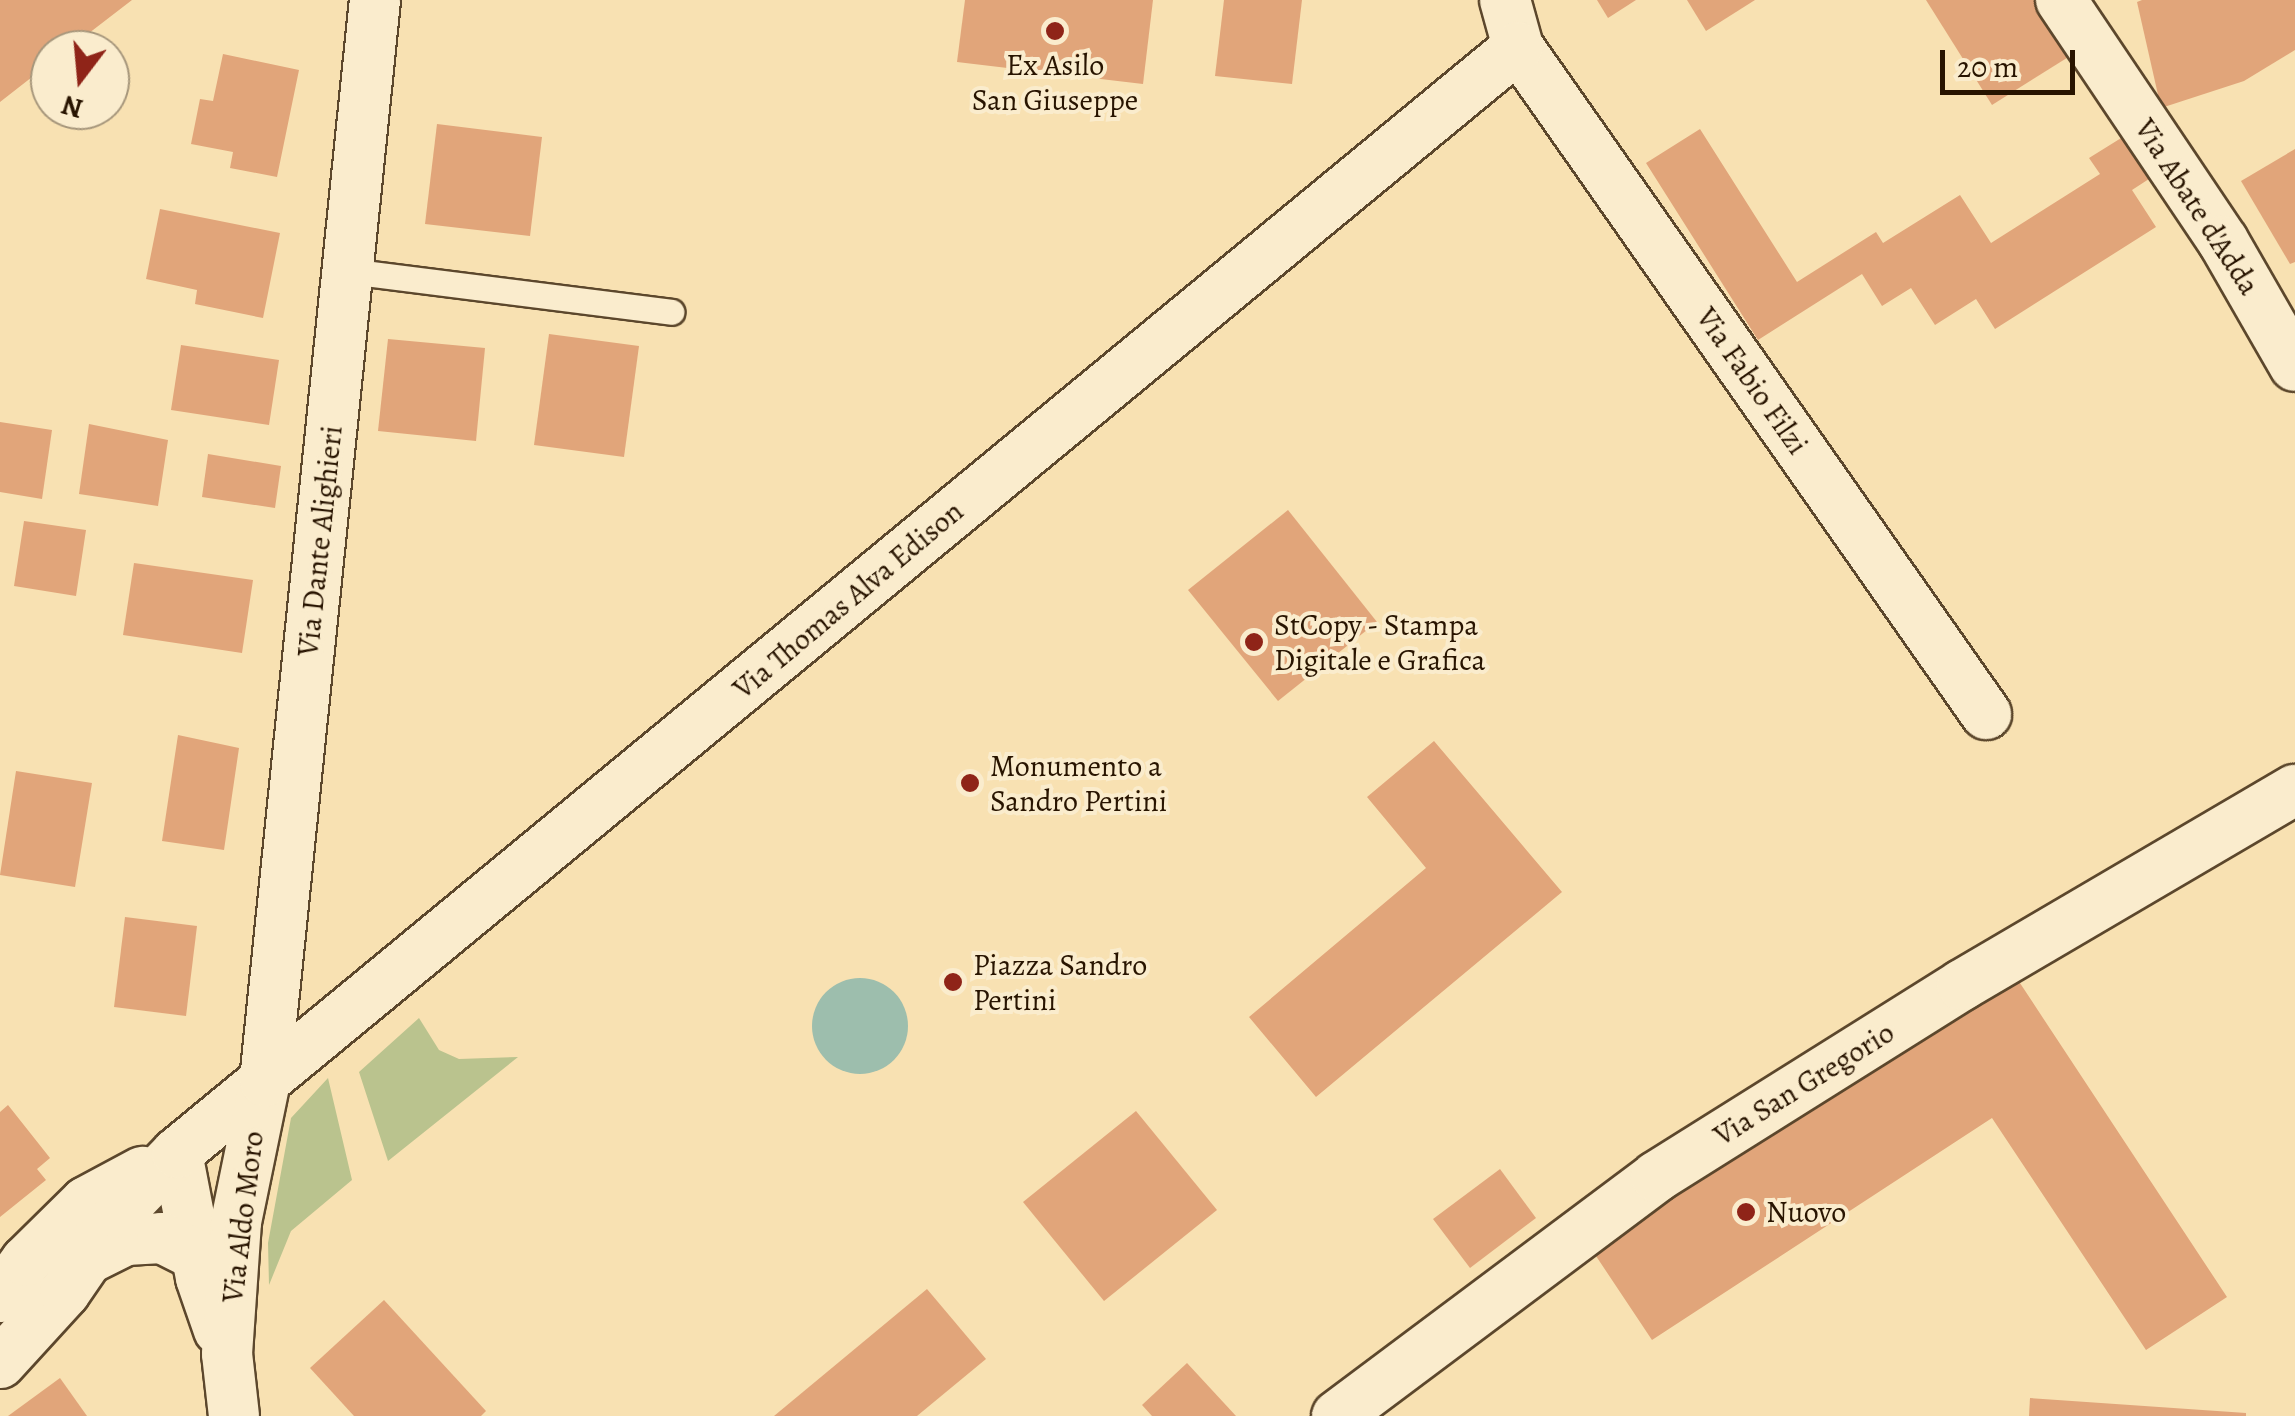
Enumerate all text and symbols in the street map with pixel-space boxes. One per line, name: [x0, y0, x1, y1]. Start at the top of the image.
marker: Ex Asilo San Giuseppe: [1044, 20, 1066, 42]
north arrow: [30, 30, 130, 130]
scale bar: [1945, 30, 2080, 92]
place label: Ex Asilo San Giuseppe: [972, 47, 1138, 118]
text: 20 m: [1957, 47, 2018, 87]
text: N: [57, 86, 87, 128]
street label: Via Abate d'Adda: [2127, 112, 2267, 302]
street label: Via Fabio Filzi: [1688, 301, 1816, 461]
street label: Via Dante Alighieri: [290, 424, 350, 658]
street label: Via Thomas Alva Edison: [726, 493, 970, 707]
place label: StCopy - Stampa Digitale e Grafica: [1274, 607, 1486, 678]
marker: StCopy - Stampa Digitale e Grafica: [1243, 631, 1265, 653]
place label: Monumento a Sandro Pertini: [990, 748, 1167, 818]
marker: Monumento a Sandro Pertini: [959, 772, 981, 794]
place label: Piazza Sandro Pertini: [973, 947, 1147, 1018]
marker: Piazza Sandro Pertini: [942, 971, 964, 993]
street label: Via San Gregorio: [1707, 1014, 1901, 1154]
street label: Via Aldo Moro: [215, 1129, 271, 1305]
place label: Nuovo: [1766, 1194, 1846, 1230]
marker: Nuovo: [1735, 1201, 1757, 1223]

